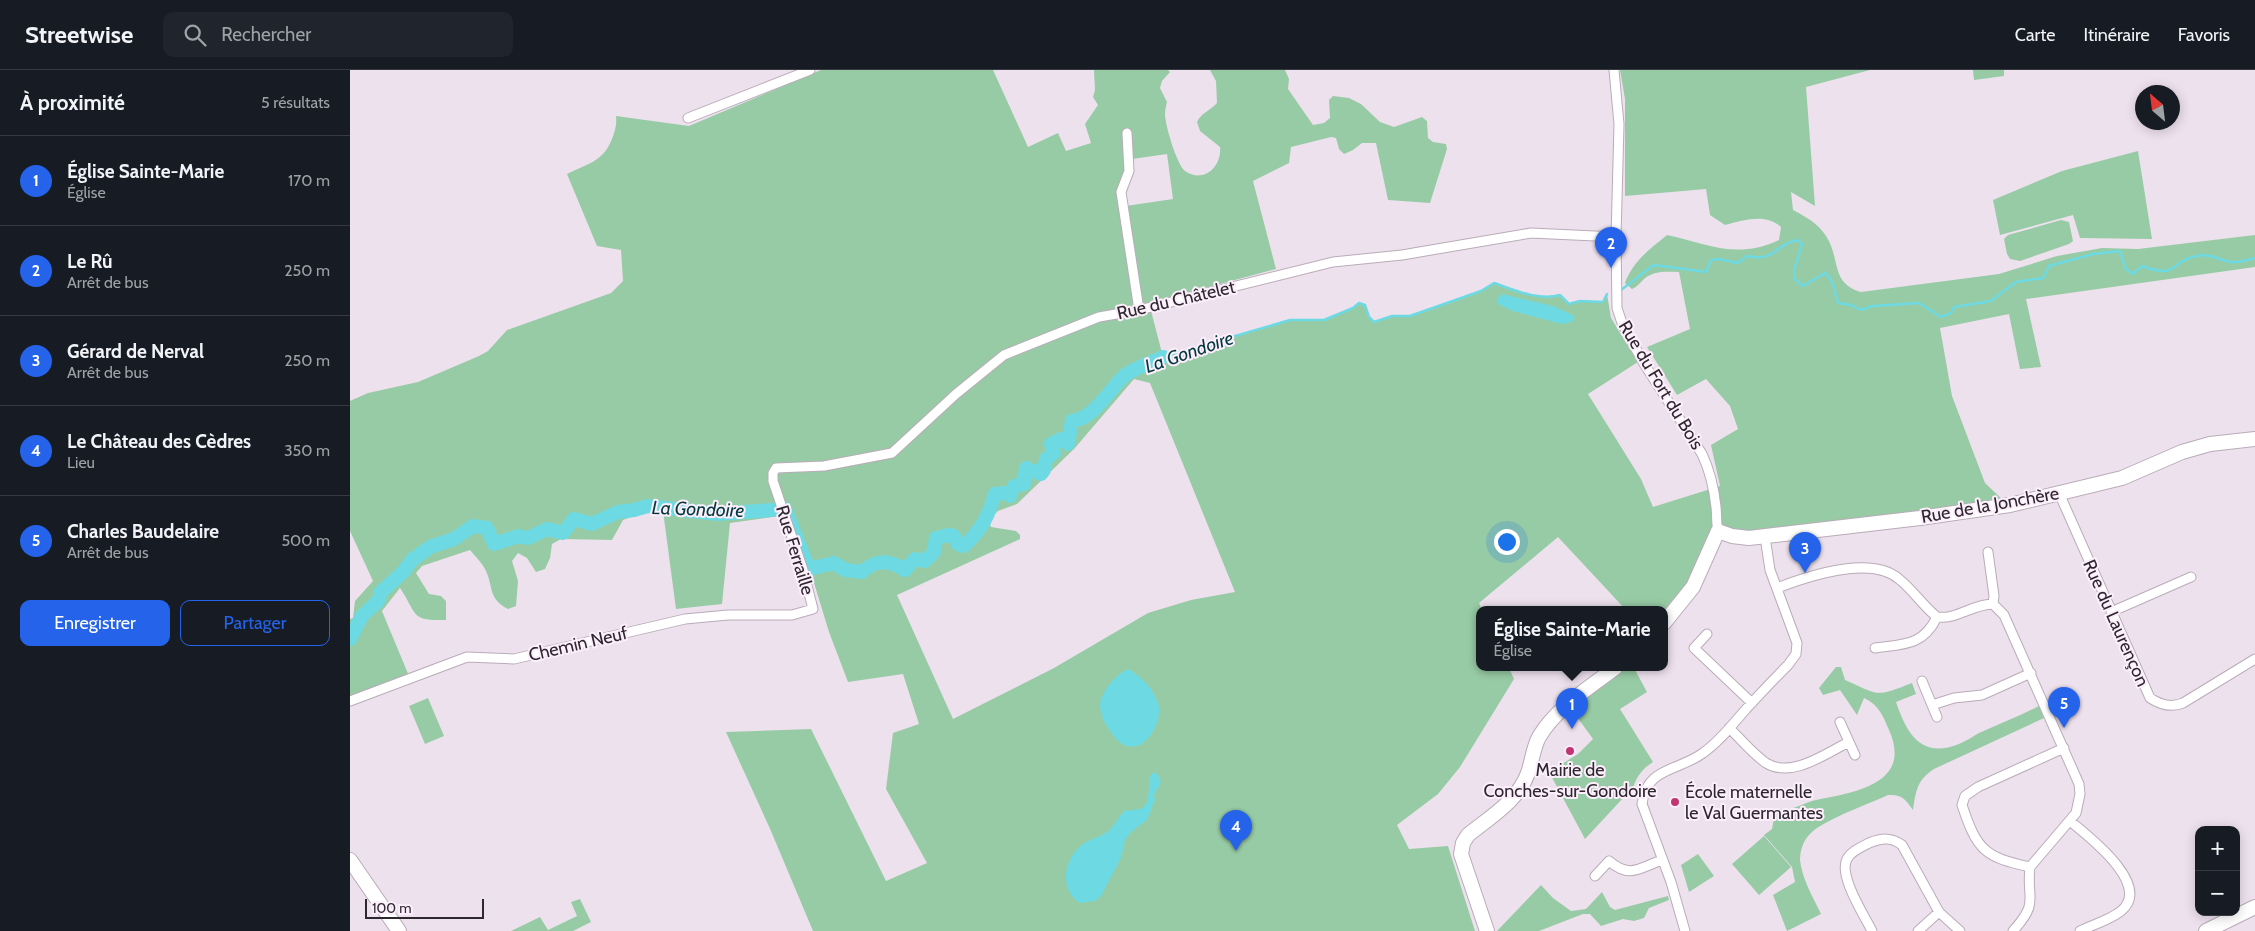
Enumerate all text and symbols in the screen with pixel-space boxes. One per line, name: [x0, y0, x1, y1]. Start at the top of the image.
search box: [163, 12, 513, 57]
text: Streetwise: [25, 20, 133, 49]
icon: search: [181, 21, 209, 49]
text: Rechercher: [221, 23, 311, 46]
text: Carte: [2015, 24, 2055, 46]
text: Itinéraire: [2083, 24, 2150, 46]
text: Favoris: [2178, 24, 2230, 46]
north arrow: [2135, 85, 2180, 130]
text: À proximité: [20, 90, 125, 115]
text: 5 résultats: [261, 93, 330, 112]
text: Église Sainte-Marie: [67, 160, 224, 183]
text: 1: [33, 171, 39, 190]
text: 170 m: [288, 171, 330, 190]
text: Église: [67, 183, 106, 202]
pin: 2: [1595, 227, 1627, 268]
text: Le Rû: [67, 250, 113, 273]
text: 2: [32, 261, 40, 280]
text: 250 m: [284, 261, 330, 280]
text: Arrêt de bus: [67, 273, 149, 292]
street label: Rue du Châtelet: [1115, 276, 1237, 324]
street label: Rue du Fort du Bois: [1614, 317, 1708, 453]
water label: La Gondoire: [1142, 326, 1237, 378]
text: Gérard de Nerval: [67, 340, 204, 363]
text: 3: [32, 351, 40, 370]
text: 250 m: [284, 351, 330, 370]
text: Arrêt de bus: [67, 363, 149, 382]
text: Le Château des Cèdres: [67, 430, 251, 453]
text: 4: [31, 441, 41, 460]
text: 350 m: [284, 441, 330, 460]
text: Lieu: [67, 453, 95, 472]
street label: Rue de la Jonchère: [1919, 482, 2061, 528]
water label: La Gondoire: [651, 496, 745, 522]
street label: Rue Ferraille: [771, 503, 819, 597]
text: Charles Baudelaire: [67, 520, 219, 543]
your location: [1494, 529, 1520, 555]
text: 5: [32, 531, 40, 550]
text: 500 m: [281, 531, 330, 550]
pin: 3: [1789, 532, 1821, 573]
text: Arrêt de bus: [67, 543, 149, 562]
street label: Rue du Laurençon: [2078, 556, 2154, 690]
button: Enregistrer: [20, 600, 170, 646]
button: Partager: [180, 600, 330, 646]
popup: [1476, 606, 1668, 671]
text: Église Sainte-Marie: [1493, 618, 1651, 641]
street label: Chemin Neuf: [526, 622, 630, 666]
text: Église: [1493, 641, 1532, 660]
pin: 5: [2048, 687, 2080, 728]
pin: 1: [1556, 688, 1588, 729]
marker: Mairie de Conches-sur-Gondoire: [1564, 745, 1576, 757]
place label: Mairie de Conches-sur-Gondoire: [1483, 759, 1657, 802]
place label: École maternelle le Val Guermantes: [1685, 781, 1823, 824]
marker: École maternelle le Val Guermantes: [1669, 796, 1681, 808]
pin: 4: [1220, 810, 1252, 851]
map controls: [2195, 826, 2240, 916]
button: +: [2195, 826, 2240, 871]
button: −: [2195, 871, 2240, 916]
scale bar: [365, 896, 484, 919]
text: 100 m: [372, 899, 412, 917]

